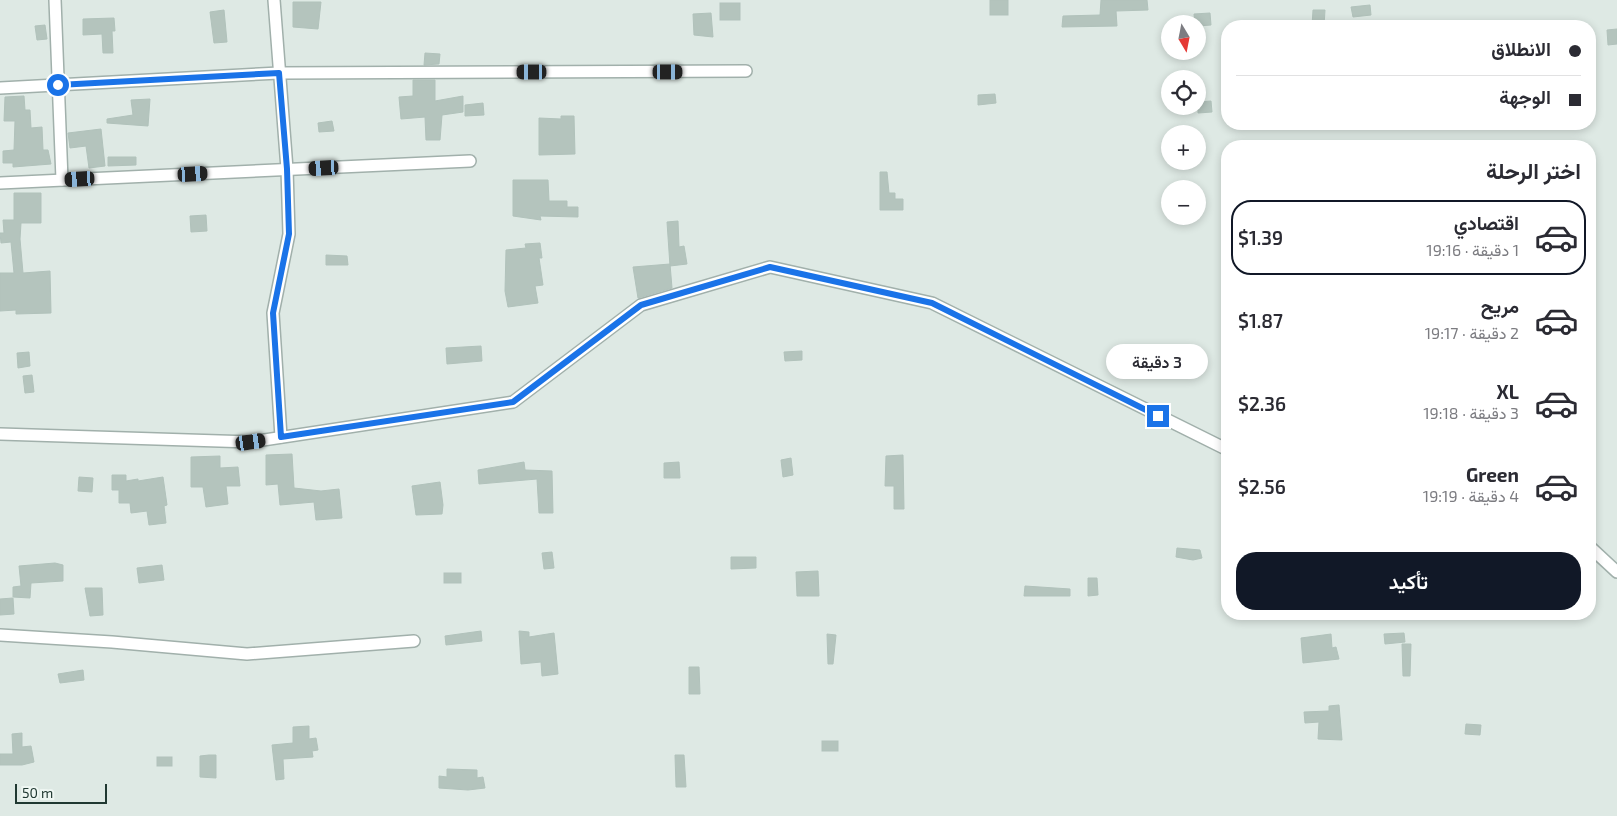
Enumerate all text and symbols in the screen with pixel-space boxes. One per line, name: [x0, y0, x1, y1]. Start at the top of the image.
north arrow: [1161, 15, 1206, 60]
map controls: [1161, 15, 1206, 225]
text: الانطلاق: [1491, 37, 1551, 60]
car: [517, 65, 547, 80]
car: [653, 65, 683, 80]
button: locate: [1161, 70, 1206, 115]
route start: [47, 74, 69, 96]
text: الوجهة: [1499, 85, 1551, 108]
button: +: [1161, 125, 1206, 170]
text: اختر الرحلة: [1486, 157, 1581, 183]
car: [308, 160, 339, 176]
car: [177, 166, 208, 182]
car: [64, 171, 95, 187]
button: −: [1161, 180, 1206, 225]
text: اقتصادي: [1454, 211, 1519, 234]
icon: car: [1534, 215, 1579, 260]
text: $1.39: [1238, 226, 1283, 249]
text: 1 دقيقة · 19:16: [1426, 240, 1519, 259]
text: مريح: [1481, 294, 1519, 317]
icon: car: [1534, 298, 1579, 343]
text: $1.87: [1238, 309, 1283, 332]
text: 2 دقيقة · 19:17: [1425, 323, 1519, 342]
callout: 3 دقيقة: [1107, 344, 1209, 378]
text: 3 دقيقة: [1132, 352, 1182, 371]
text: XL: [1497, 380, 1519, 403]
icon: car: [1534, 381, 1579, 426]
text: $2.36: [1238, 392, 1286, 415]
text: 3 دقيقة · 19:18: [1423, 403, 1519, 422]
route end: [1147, 405, 1169, 427]
car: [235, 432, 266, 452]
text: Green: [1466, 463, 1519, 486]
icon: car: [1534, 464, 1579, 509]
text: $2.56: [1238, 475, 1286, 498]
text: 4 دقيقة · 19:19: [1423, 486, 1519, 505]
button: تأكيد: [1236, 552, 1581, 610]
scale bar: [15, 781, 108, 804]
text: 50 m: [22, 784, 53, 801]

